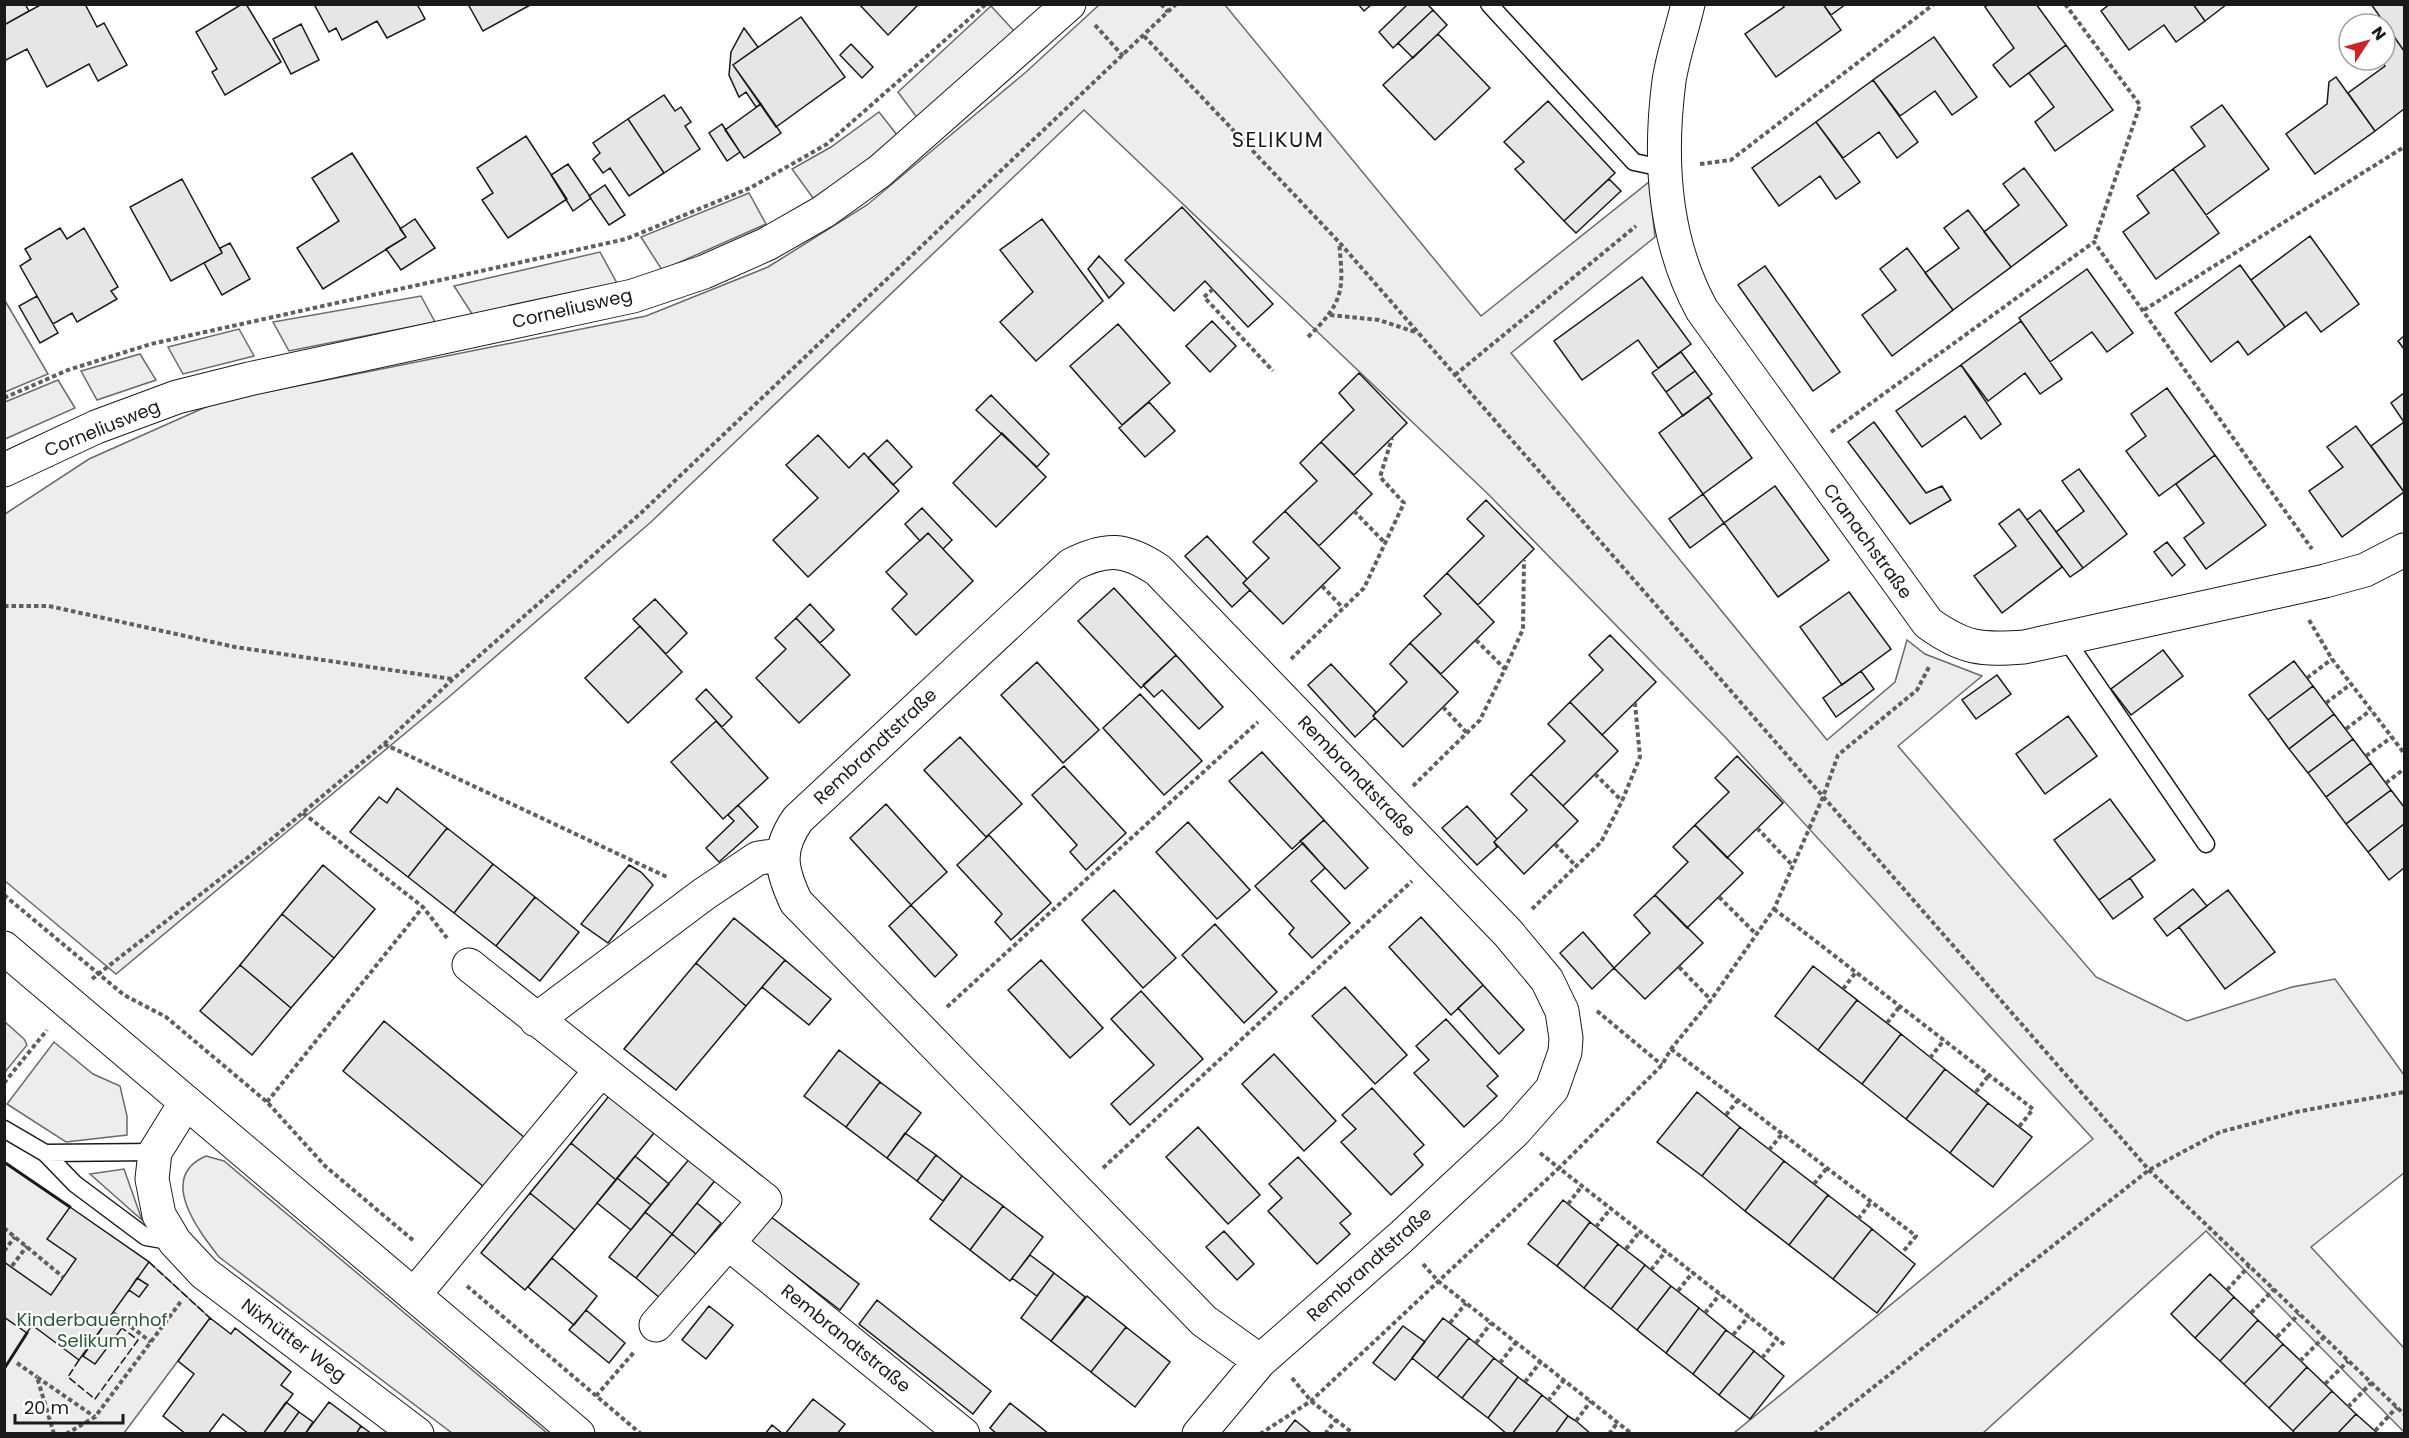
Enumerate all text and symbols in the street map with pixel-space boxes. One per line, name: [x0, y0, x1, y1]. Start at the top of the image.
north arrow: [2337, 12, 2397, 72]
text: N: [2366, 22, 2392, 45]
district label: SELIKUM: [1232, 125, 1324, 154]
street label: Corneliusweg: [509, 282, 635, 334]
street label: Corneliusweg: [40, 393, 164, 463]
street label: Cranachstraße: [1818, 478, 1918, 604]
street label: Rembrandtstraße: [808, 682, 942, 810]
street label: Rembrandtstraße: [1292, 710, 1422, 842]
street label: Rembrandtstraße: [1301, 1201, 1437, 1327]
street label: Rembrandtstraße: [776, 1278, 916, 1398]
street label: Nixhütter Weg: [236, 1292, 352, 1388]
park label: Kinderbauernhof Selikum: [17, 1307, 168, 1353]
scale bar: [15, 1387, 123, 1425]
text: 20 m: [24, 1395, 69, 1420]

